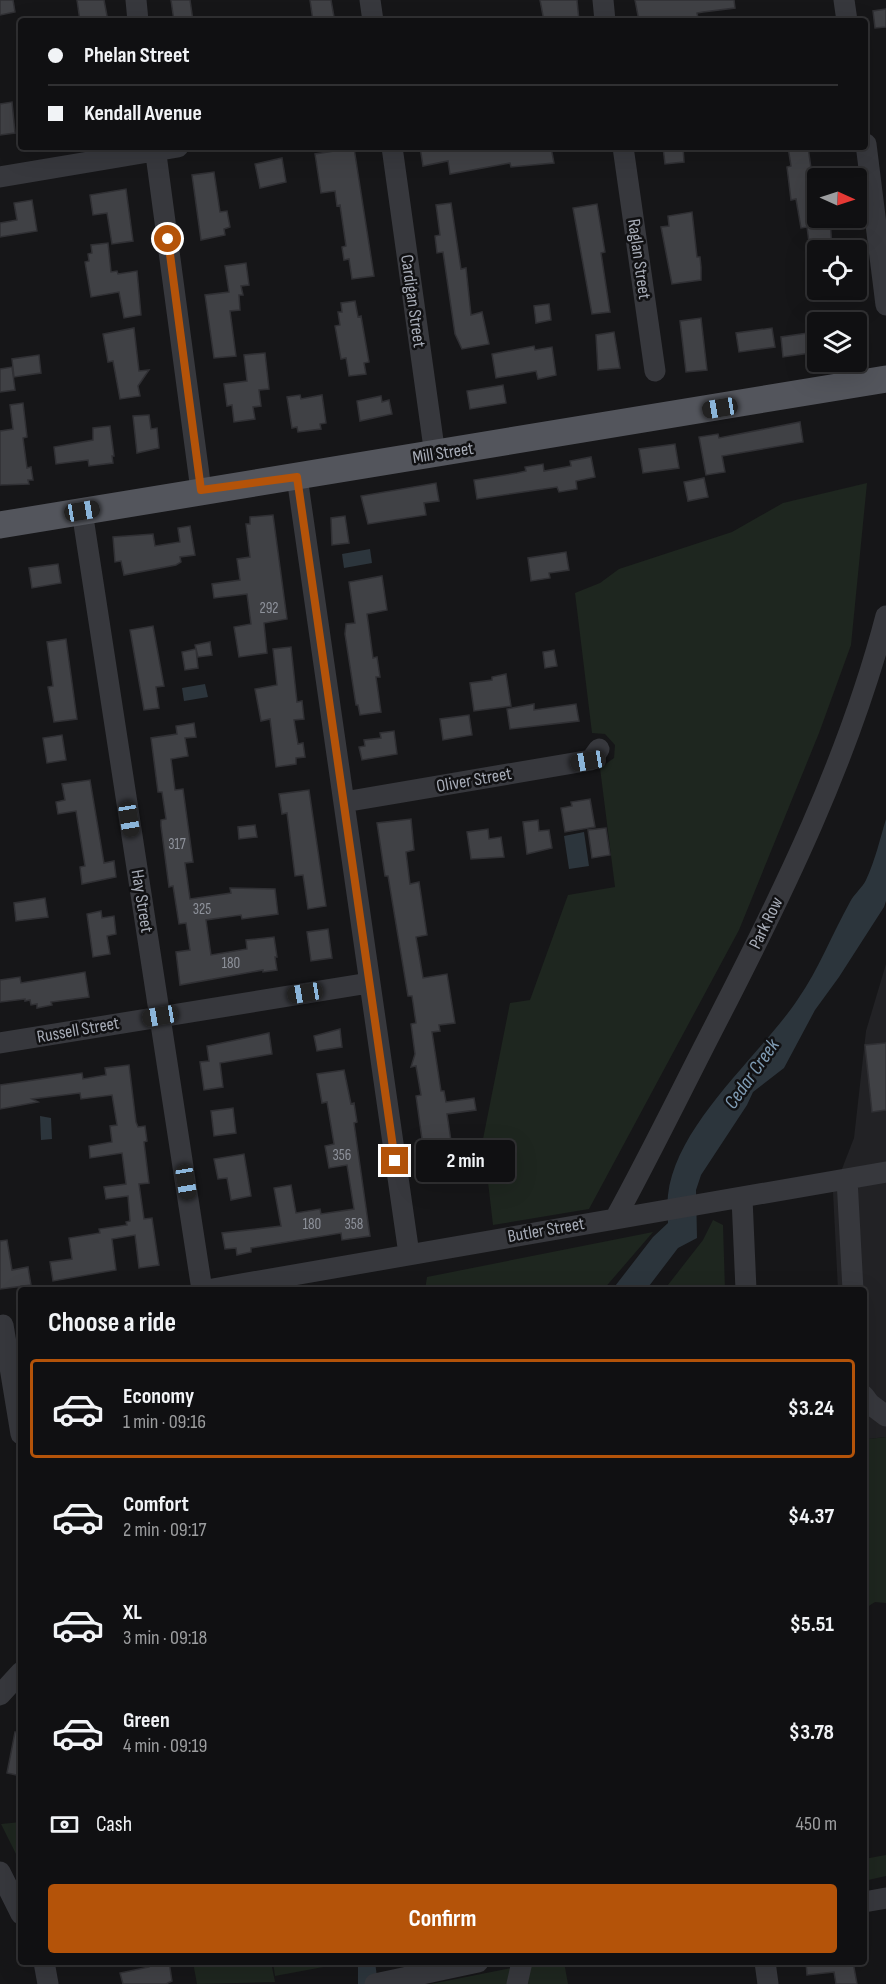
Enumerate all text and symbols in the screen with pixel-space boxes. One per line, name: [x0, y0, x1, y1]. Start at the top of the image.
text: Phelan Street: [84, 42, 190, 69]
text: Kendall Avenue: [84, 100, 202, 127]
north arrow: [807, 168, 867, 228]
map controls: [807, 168, 867, 372]
street label: Raglan Street: [623, 217, 655, 301]
route start: [154, 225, 181, 252]
button: locate: [807, 240, 867, 300]
street label: Cardigan Street: [396, 253, 430, 349]
button: layers: [807, 312, 867, 372]
car: [701, 396, 739, 420]
street label: Mill Street: [411, 438, 476, 468]
car: [63, 499, 101, 523]
house number: 292: [259, 599, 279, 618]
car: [569, 749, 607, 773]
street label: Oliver Street: [435, 763, 514, 797]
car: [117, 800, 141, 838]
house number: 317: [168, 835, 186, 854]
street label: Hay Street: [127, 868, 157, 935]
street label: Park Row: [745, 894, 787, 952]
house number: 325: [193, 900, 211, 919]
house number: 180: [222, 954, 240, 973]
car: [286, 981, 324, 1005]
car: [141, 1004, 179, 1028]
street label: Russell Street: [35, 1012, 121, 1048]
water label: Cedar Creek: [719, 1034, 785, 1114]
callout: 2 min: [416, 1140, 515, 1182]
house number: 356: [333, 1146, 351, 1165]
route end: [381, 1147, 408, 1174]
text: 2 min: [446, 1149, 485, 1173]
car: [174, 1163, 198, 1201]
street label: Butler Street: [506, 1213, 587, 1247]
house number: 180: [303, 1215, 321, 1234]
house number: 358: [345, 1215, 363, 1234]
text: Choose a ride: [48, 1307, 176, 1339]
icon: car: [51, 1382, 105, 1436]
text: Economy: [123, 1383, 194, 1410]
text: $3.24: [788, 1395, 834, 1422]
text: 1 min · 09:16: [123, 1410, 206, 1434]
icon: car: [51, 1490, 105, 1544]
text: Comfort: [123, 1491, 189, 1518]
text: $4.37: [788, 1503, 834, 1530]
text: 2 min · 09:17: [123, 1518, 206, 1542]
icon: car: [51, 1598, 105, 1652]
text: XL: [123, 1599, 142, 1626]
text: $5.51: [790, 1611, 834, 1638]
text: 3 min · 09:18: [123, 1626, 207, 1650]
icon: car: [51, 1706, 105, 1760]
text: Green: [123, 1707, 170, 1734]
text: $3.78: [789, 1719, 834, 1746]
text: 4 min · 09:19: [123, 1734, 207, 1758]
icon: cash: [48, 1808, 81, 1841]
text: Cash: [96, 1811, 132, 1838]
text: 450 m: [796, 1812, 837, 1836]
button: Confirm: [48, 1884, 837, 1953]

